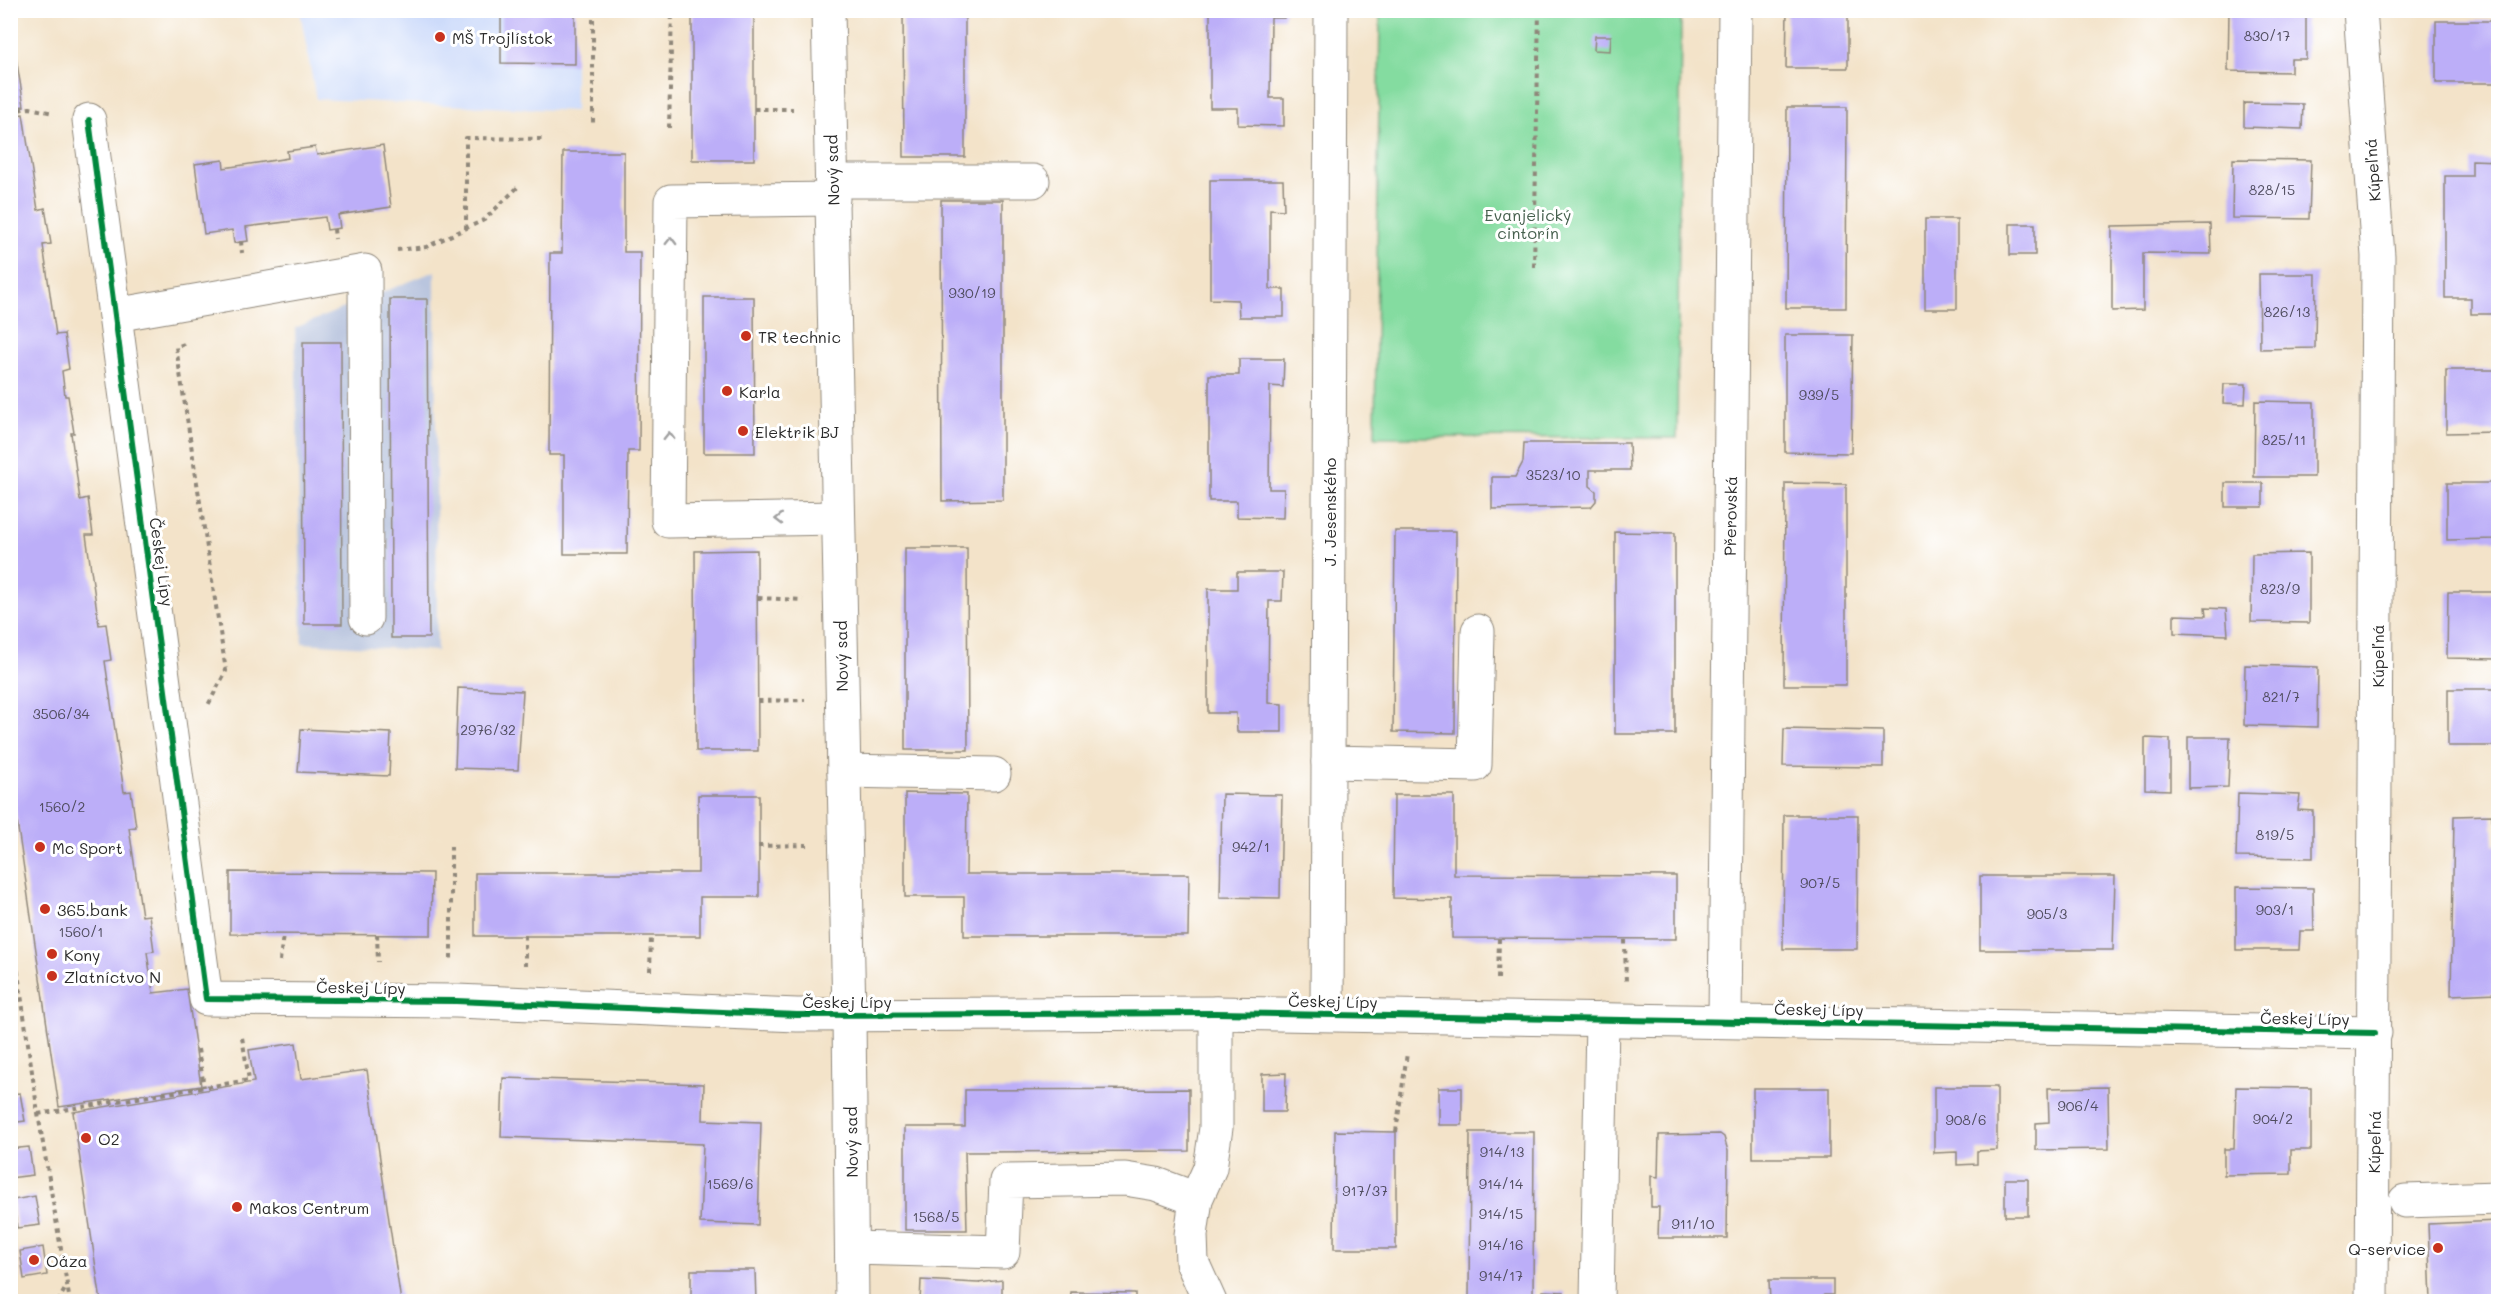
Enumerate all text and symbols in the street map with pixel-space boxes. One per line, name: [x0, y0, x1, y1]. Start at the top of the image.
house number: 830/17: [2244, 26, 2291, 45]
place label: MŠ Trojlístok: [452, 27, 553, 48]
marker: MŠ Trojlístok: [433, 30, 447, 44]
street label: Nový sad: [820, 134, 844, 206]
street label: Kúpeľná: [2359, 138, 2385, 202]
house number: 828/15: [2249, 180, 2295, 199]
park label: Evanjelický cintorín: [1485, 204, 1571, 243]
one-way arrow: [665, 237, 677, 246]
house number: 930/19: [949, 283, 996, 302]
house number: 826/13: [2264, 302, 2310, 321]
place label: TR technic: [758, 326, 841, 347]
marker: TR technic: [739, 329, 753, 343]
place label: Karla: [739, 381, 781, 402]
marker: Karla: [720, 384, 734, 398]
house number: 939/5: [1799, 385, 1839, 404]
place label: Elektrik BJ: [755, 421, 839, 442]
marker: Elektrik BJ: [736, 424, 750, 438]
house number: 825/11: [2262, 430, 2306, 449]
one-way arrow: [663, 432, 675, 441]
street label: J. Jesenského: [1319, 458, 1340, 566]
house number: 3523/10: [1526, 465, 1581, 484]
street label: Přerovská: [1719, 476, 1741, 556]
one-way arrow: [774, 513, 783, 526]
street label: Českej Lípy: [145, 516, 179, 608]
house number: 823/9: [2260, 579, 2300, 598]
street label: Nový sad: [830, 620, 852, 692]
street label: Kúpeľná: [2367, 625, 2388, 687]
house number: 821/7: [2262, 687, 2300, 706]
house number: 3506/34: [32, 704, 90, 723]
house number: 2976/32: [460, 720, 516, 739]
house number: 1560/2: [39, 797, 85, 816]
house number: 819/5: [2256, 825, 2294, 844]
place label: Mc Sport: [52, 837, 123, 858]
house number: 942/1: [1232, 837, 1270, 856]
marker: Mc Sport: [33, 840, 47, 854]
house number: 907/5: [1800, 873, 1840, 892]
place label: 365.bank: [57, 899, 128, 920]
house number: 903/1: [2256, 900, 2294, 919]
marker: 365.bank: [38, 902, 52, 916]
house number: 905/3: [2027, 904, 2067, 923]
house number: 1560/1: [58, 922, 104, 941]
place label: Kony: [64, 944, 100, 965]
marker: Kony: [45, 947, 59, 961]
place label: Zlatníctvo N: [64, 966, 161, 987]
marker: Zlatníctvo N: [45, 969, 59, 983]
street label: Českej Lípy: [316, 976, 406, 998]
street label: Českej Lípy: [1288, 990, 1378, 1012]
street label: Českej Lípy: [802, 991, 892, 1012]
street label: Českej Lípy: [1774, 998, 1864, 1020]
street label: Českej Lípy: [2260, 1007, 2350, 1029]
house number: 906/4: [2058, 1096, 2099, 1115]
street label: Nový sad: [840, 1106, 862, 1178]
house number: 904/2: [2253, 1109, 2293, 1128]
house number: 908/6: [1945, 1110, 1987, 1129]
street label: Kúpeľná: [2363, 1110, 2385, 1174]
place label: O2: [98, 1128, 120, 1149]
marker: O2: [79, 1131, 93, 1145]
house number: 914/13: [1480, 1142, 1524, 1161]
house number: 1569/6: [707, 1174, 753, 1193]
house number: 914/14: [1479, 1174, 1524, 1193]
house number: 917/37: [1342, 1181, 1388, 1200]
place label: Makos Centrum: [249, 1197, 369, 1218]
marker: Makos Centrum: [230, 1200, 244, 1214]
house number: 914/15: [1479, 1204, 1523, 1223]
house number: 1568/5: [913, 1207, 959, 1226]
house number: 911/10: [1671, 1214, 1715, 1233]
house number: 914/16: [1479, 1235, 1523, 1254]
place label: Q-service: [2348, 1238, 2426, 1259]
marker: Q-service: [2431, 1241, 2445, 1255]
place label: Oáza: [46, 1250, 88, 1271]
marker: Oáza: [27, 1253, 41, 1267]
house number: 914/17: [1479, 1266, 1523, 1285]

